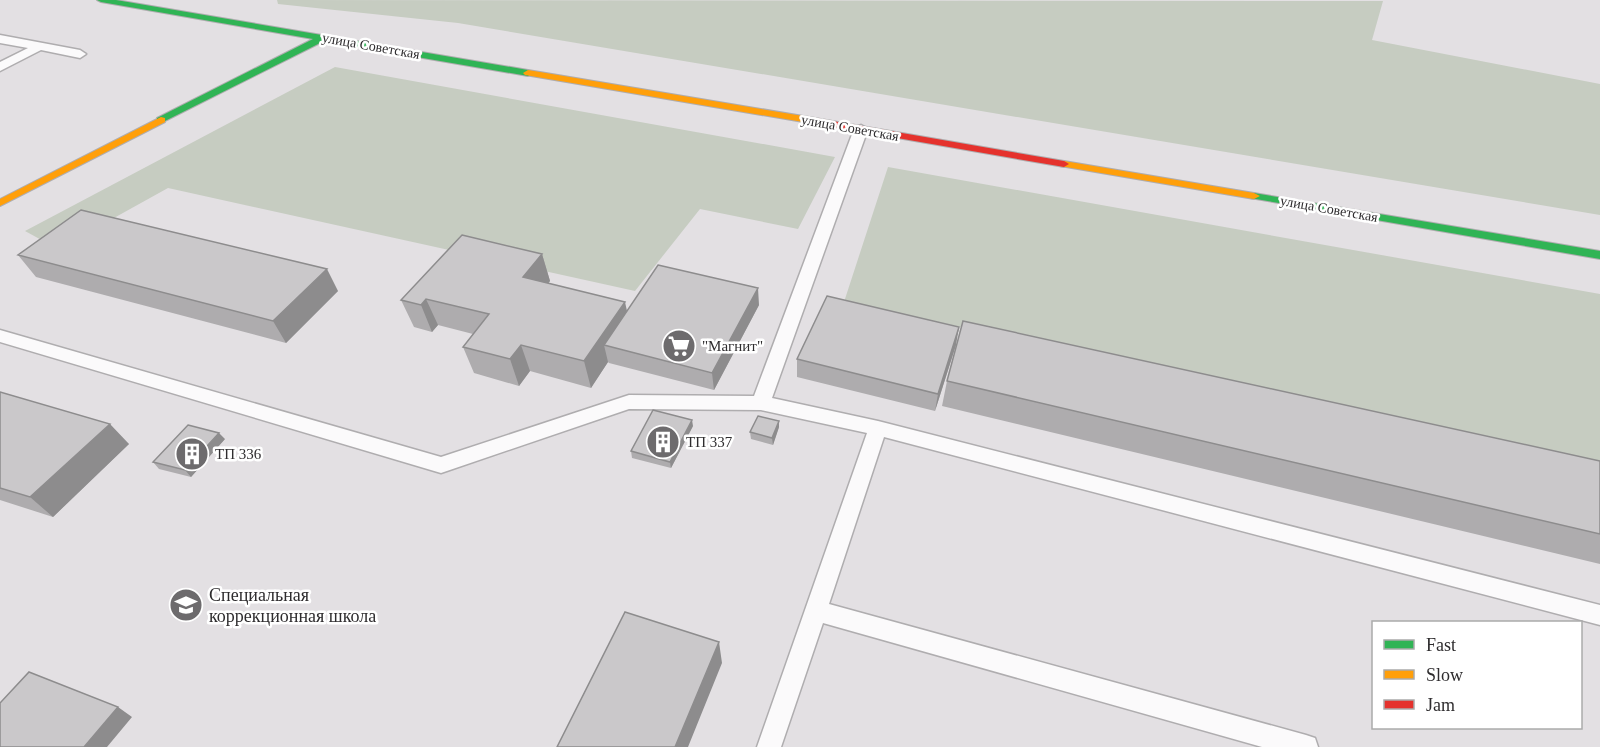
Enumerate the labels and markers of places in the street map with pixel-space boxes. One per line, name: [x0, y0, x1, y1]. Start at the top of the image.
supermarket icon: "Магнит": [661, 328, 697, 364]
place label: "Магнит": [702, 338, 763, 354]
building icon: ТП 337: [645, 424, 681, 460]
place label: ТП 337: [686, 434, 733, 450]
building icon: ТП 336: [174, 436, 210, 472]
place label: ТП 336: [215, 446, 262, 462]
place label: Специальная коррекционная школа: [209, 585, 376, 626]
school or university icon: Специальная коррекционная школа: [168, 587, 204, 623]

